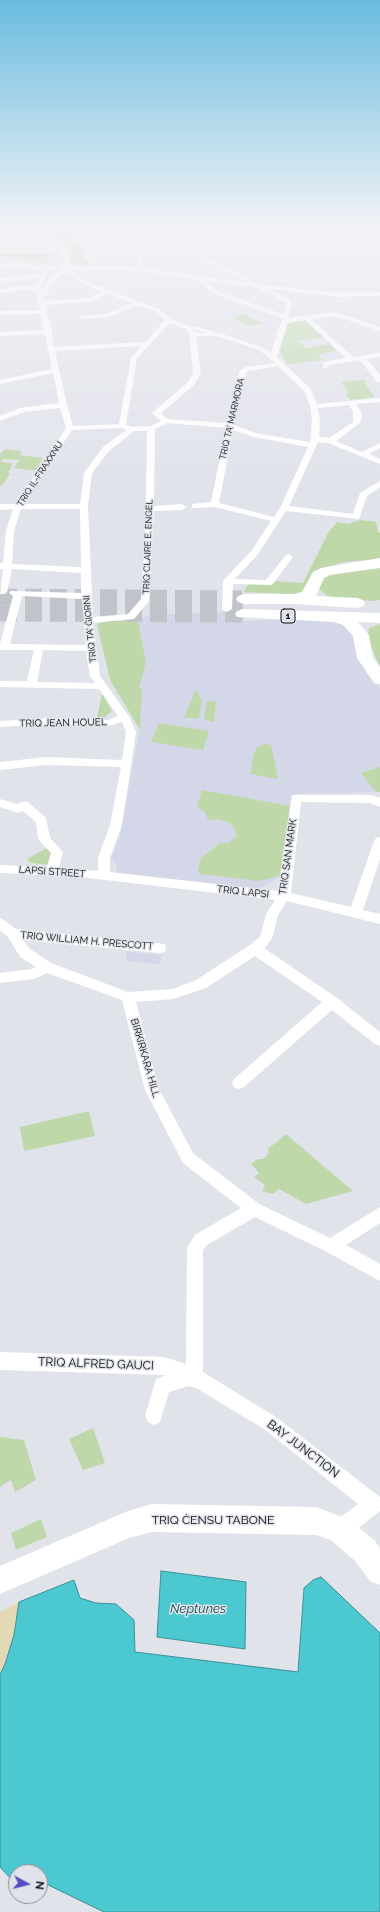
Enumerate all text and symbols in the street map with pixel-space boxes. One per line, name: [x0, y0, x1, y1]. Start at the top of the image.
street label: TRIQ TA' MARMORA: [217, 377, 247, 461]
street label: TRIQ IL-FRAXXNU: [15, 439, 65, 509]
street label: TRIQ CLAIRE E. ENGEL: [141, 499, 155, 595]
street label: TRIQ TA' ĠIORNI: [81, 595, 99, 663]
road number: 1: [281, 609, 295, 623]
street label: TRIQ JEAN HOUEL: [19, 716, 107, 730]
street label: TRIQ SAN MARK: [277, 818, 299, 896]
street label: LAPSI STREET: [18, 864, 86, 880]
street label: TRIQ LAPSI: [216, 883, 270, 901]
street label: TRIQ WILLIAM H. PRESCOTT: [20, 929, 154, 953]
street label: BIRKIRKARA HILL: [128, 1017, 162, 1099]
street label: TRIQ ALFRED GAUCI: [38, 1355, 154, 1373]
street label: BAY JUNCTION: [264, 1417, 342, 1481]
street label: TRIQ ĊENSU TABONE: [152, 1513, 274, 1527]
water label: Neptunes: [170, 1601, 226, 1617]
north arrow: [8, 1864, 48, 1904]
text: N: [32, 1880, 46, 1890]

